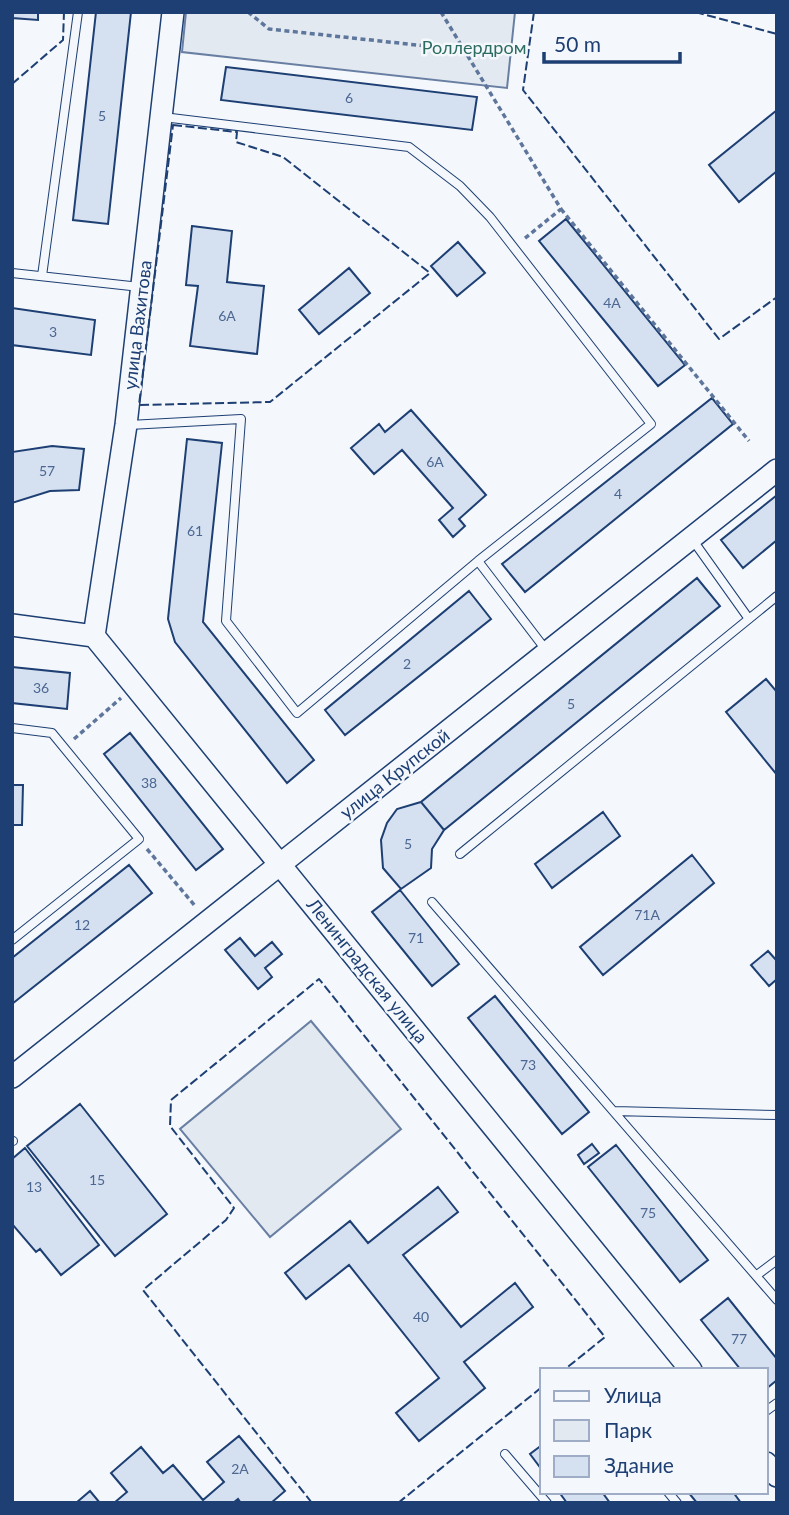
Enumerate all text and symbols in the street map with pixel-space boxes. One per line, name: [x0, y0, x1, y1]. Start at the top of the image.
scale bar: [544, 21, 680, 65]
text: 50 m: [554, 31, 601, 56]
park label: Роллердром: [422, 36, 526, 58]
house number: 6: [345, 89, 353, 106]
house number: 5: [98, 107, 106, 124]
street label: улица Вахитова: [118, 259, 156, 391]
house number: 4А: [603, 294, 621, 311]
house number: 6А: [218, 307, 236, 324]
house number: 3: [49, 323, 57, 340]
house number: 6А: [426, 453, 444, 470]
house number: 57: [39, 462, 55, 479]
house number: 4: [614, 485, 622, 502]
house number: 61: [187, 522, 203, 539]
house number: 2: [403, 655, 411, 672]
house number: 36: [33, 679, 49, 696]
house number: 5: [567, 695, 575, 712]
street label: улица Крупской: [335, 724, 454, 823]
house number: 38: [141, 774, 157, 791]
house number: 5: [404, 835, 412, 852]
street label: Ленинградская улица: [302, 893, 433, 1047]
house number: 71А: [634, 906, 660, 923]
house number: 12: [74, 916, 90, 933]
house number: 71: [408, 929, 424, 946]
house number: 73: [520, 1056, 536, 1073]
house number: 15: [89, 1171, 105, 1188]
house number: 13: [26, 1178, 42, 1195]
house number: 75: [640, 1204, 656, 1221]
house number: 40: [413, 1308, 429, 1325]
house number: 77: [731, 1330, 747, 1347]
legend: [540, 1368, 768, 1494]
text: Улица: [604, 1382, 662, 1407]
text: Парк: [604, 1417, 652, 1442]
text: Здание: [604, 1452, 674, 1477]
house number: 2А: [231, 1460, 249, 1477]

